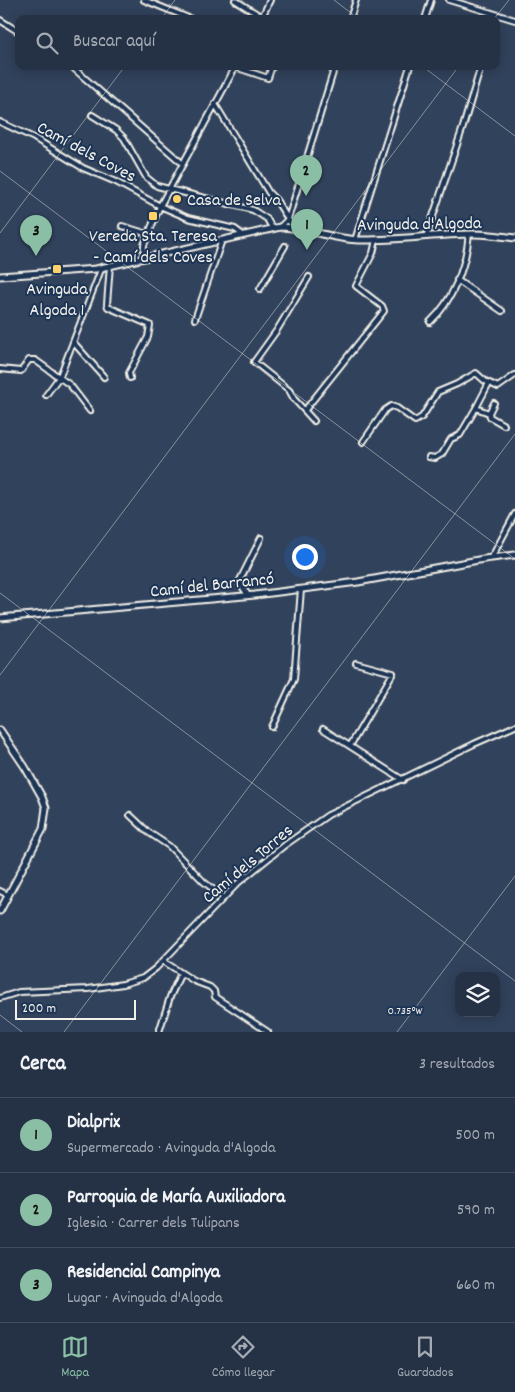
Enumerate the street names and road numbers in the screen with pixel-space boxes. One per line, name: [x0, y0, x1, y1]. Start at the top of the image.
street label: Camí dels Coves: [32, 116, 140, 190]
street label: Avinguda d'Algoda: [357, 212, 482, 239]
street label: Camí del Barrancó: [149, 568, 275, 605]
street label: Camí dels Torres: [198, 819, 300, 910]

